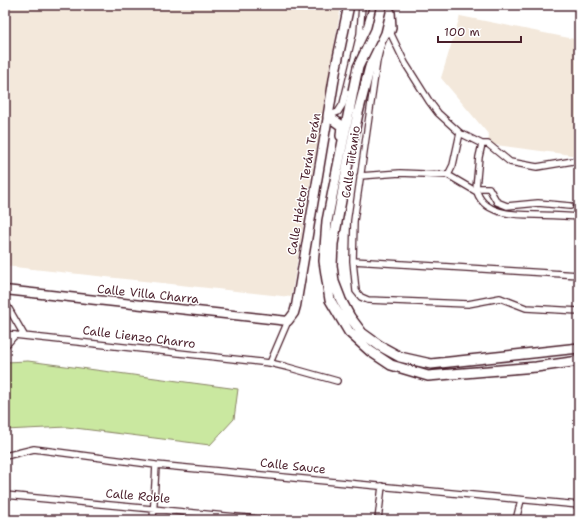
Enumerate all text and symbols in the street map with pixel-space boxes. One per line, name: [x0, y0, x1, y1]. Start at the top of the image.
scale bar: [438, 18, 521, 44]
text: 100 m: [444, 24, 480, 40]
street label: Calle Héctor Terán Terán: [284, 112, 324, 256]
street label: Calle Titanio: [338, 125, 364, 199]
street label: Calle Villa Charra: [96, 281, 200, 307]
street label: Calle Lienzo Charro: [82, 322, 196, 352]
street label: Calle Sauce: [259, 455, 327, 477]
street label: Calle Roble: [105, 485, 171, 507]

